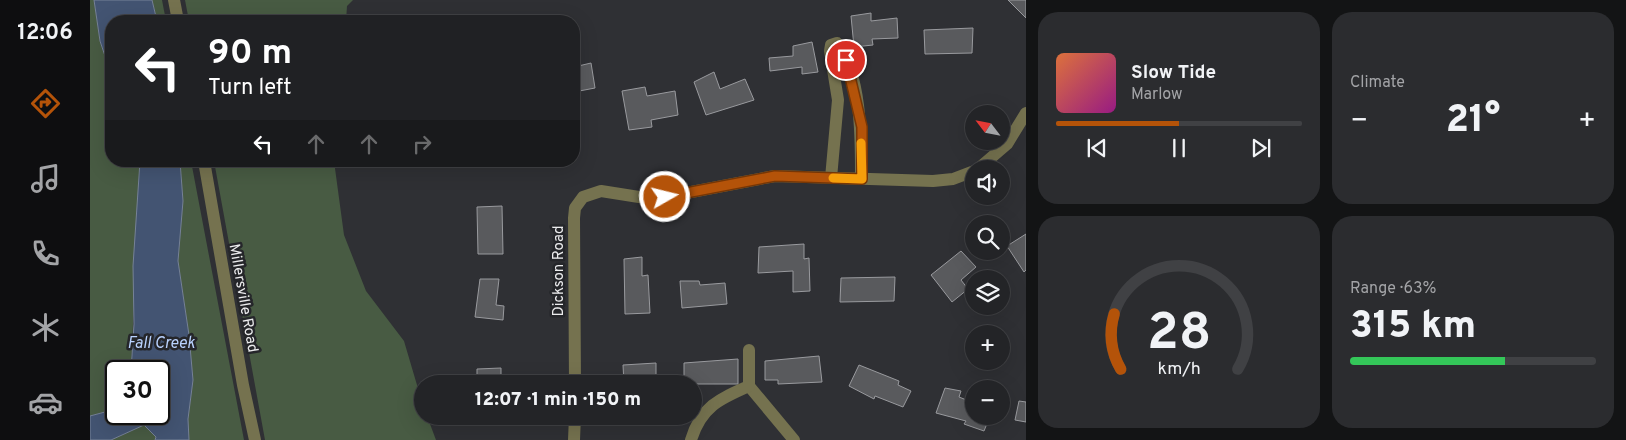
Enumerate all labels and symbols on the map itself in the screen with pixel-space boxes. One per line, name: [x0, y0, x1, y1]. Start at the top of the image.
pin: [825, 39, 867, 81]
north arrow: [965, 105, 1010, 150]
position arrow: [638, 170, 690, 222]
street label: Dickson Road: [550, 225, 569, 317]
street label: Millersville Road: [224, 242, 261, 354]
water label: Fall Creek: [127, 334, 196, 354]
speed limit sign: 30: [105, 360, 170, 425]

